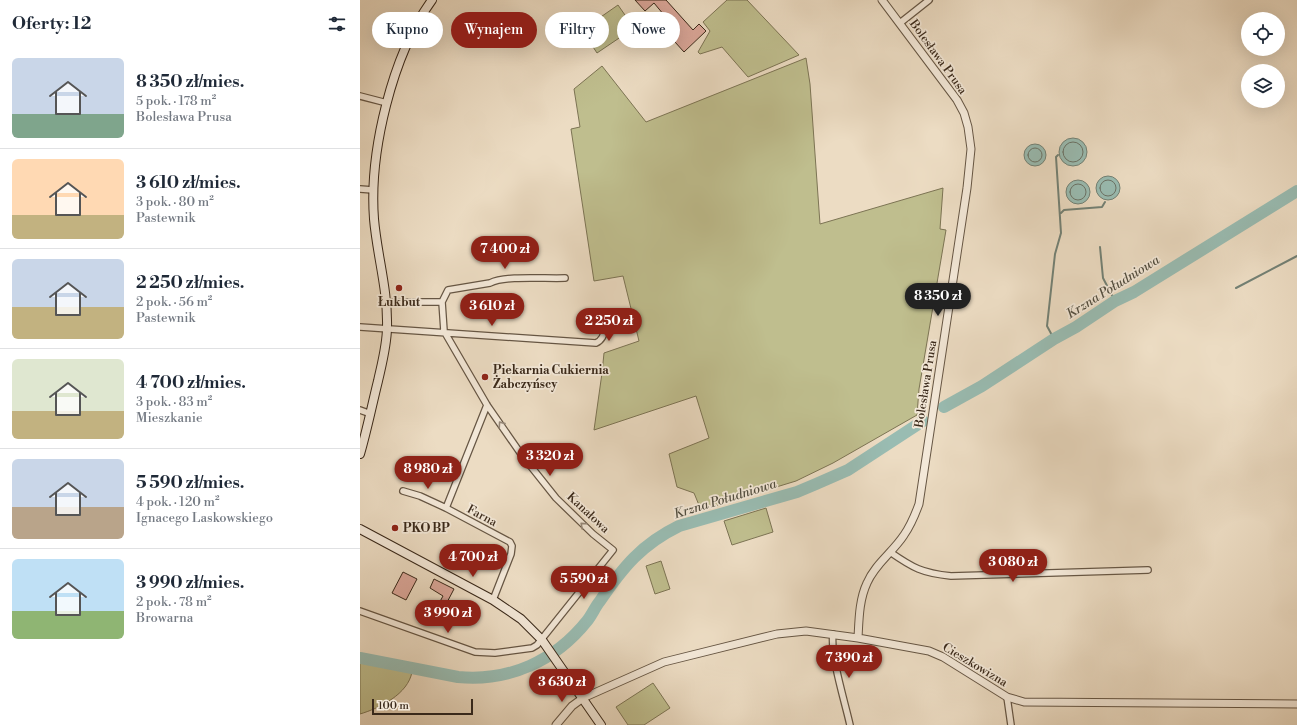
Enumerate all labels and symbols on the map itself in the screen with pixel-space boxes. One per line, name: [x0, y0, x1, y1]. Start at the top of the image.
street label: Bolesława Prusa: [905, 16, 971, 98]
pin: 7 400 zł: [464, 236, 546, 270]
water label: Krzna Południowa: [1064, 252, 1163, 322]
marker: Łukbut: [394, 283, 404, 293]
pin: 8 350 zł: [897, 283, 979, 317]
pin: 3 610 zł: [451, 293, 533, 327]
place label: Łukbut: [378, 295, 421, 310]
pin: 2 250 zł: [568, 308, 650, 342]
street label: Bolesława Prusa: [912, 338, 940, 430]
place label: Piekarnia Cukiernia Żabczyńscy: [493, 363, 609, 392]
marker: Piekarnia Cukiernia Żabczyńscy: [480, 372, 490, 382]
one-way arrow: [499, 422, 506, 429]
pin: 3 320 zł: [509, 443, 591, 477]
pin: 8 980 zł: [387, 456, 469, 490]
water label: Krzna Południowa: [672, 476, 779, 522]
street label: Kanałowa: [563, 489, 613, 537]
street label: Farna: [464, 502, 500, 531]
place label: PKO BP: [403, 521, 450, 536]
one-way arrow: [580, 522, 588, 530]
marker: PKO BP: [390, 523, 400, 533]
pin: 4 700 zł: [432, 544, 514, 578]
pin: 3 080 zł: [972, 549, 1054, 583]
pin: 5 590 zł: [543, 566, 625, 600]
pin: 3 990 zł: [407, 600, 489, 634]
street label: Cieszkowizna: [940, 640, 1011, 691]
pin: 7 390 zł: [808, 645, 890, 679]
pin: 3 630 zł: [521, 669, 603, 703]
scale bar: [372, 697, 473, 716]

